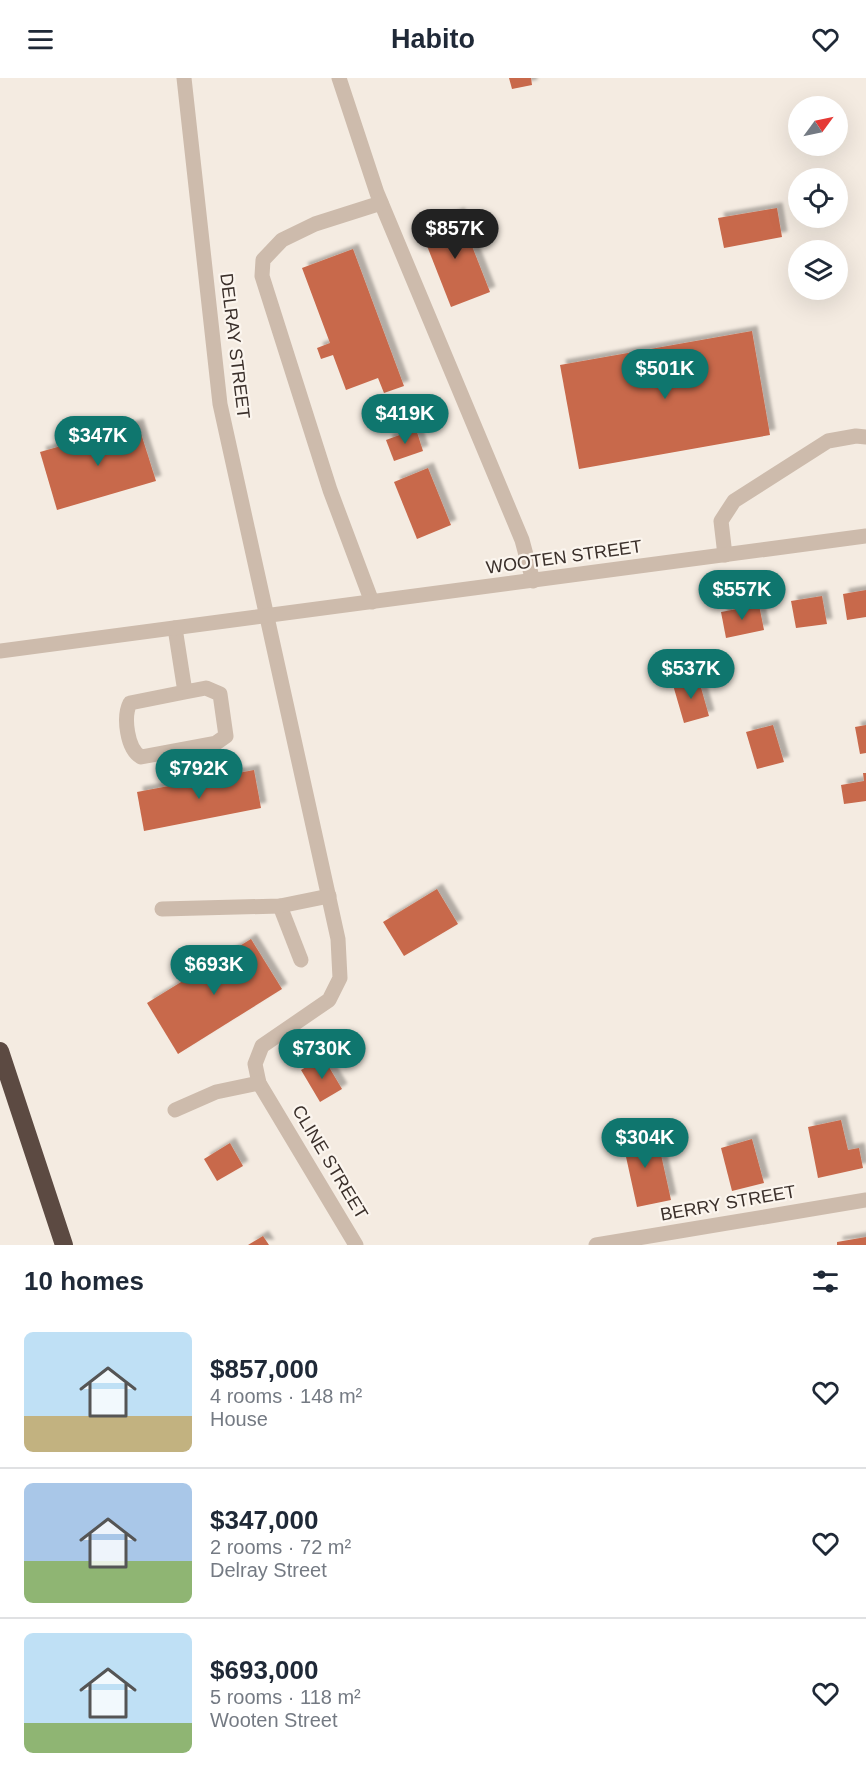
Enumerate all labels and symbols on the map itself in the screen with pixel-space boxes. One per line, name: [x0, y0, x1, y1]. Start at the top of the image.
north arrow: [788, 96, 848, 156]
pin: $857K: [413, 209, 497, 260]
street label: DELRAY STREET: [216, 272, 254, 420]
pin: $501K: [623, 349, 707, 400]
pin: $419K: [363, 394, 447, 445]
pin: $347K: [56, 416, 140, 467]
street label: WOOTEN STREET: [485, 536, 643, 578]
pin: $557K: [700, 570, 784, 621]
pin: $537K: [649, 649, 733, 700]
pin: $792K: [157, 749, 241, 800]
pin: $693K: [172, 945, 256, 996]
pin: $730K: [280, 1029, 364, 1080]
street label: CLINE STREET: [288, 1102, 372, 1222]
pin: $304K: [603, 1118, 687, 1169]
street label: BERRY STREET: [659, 1181, 797, 1225]

